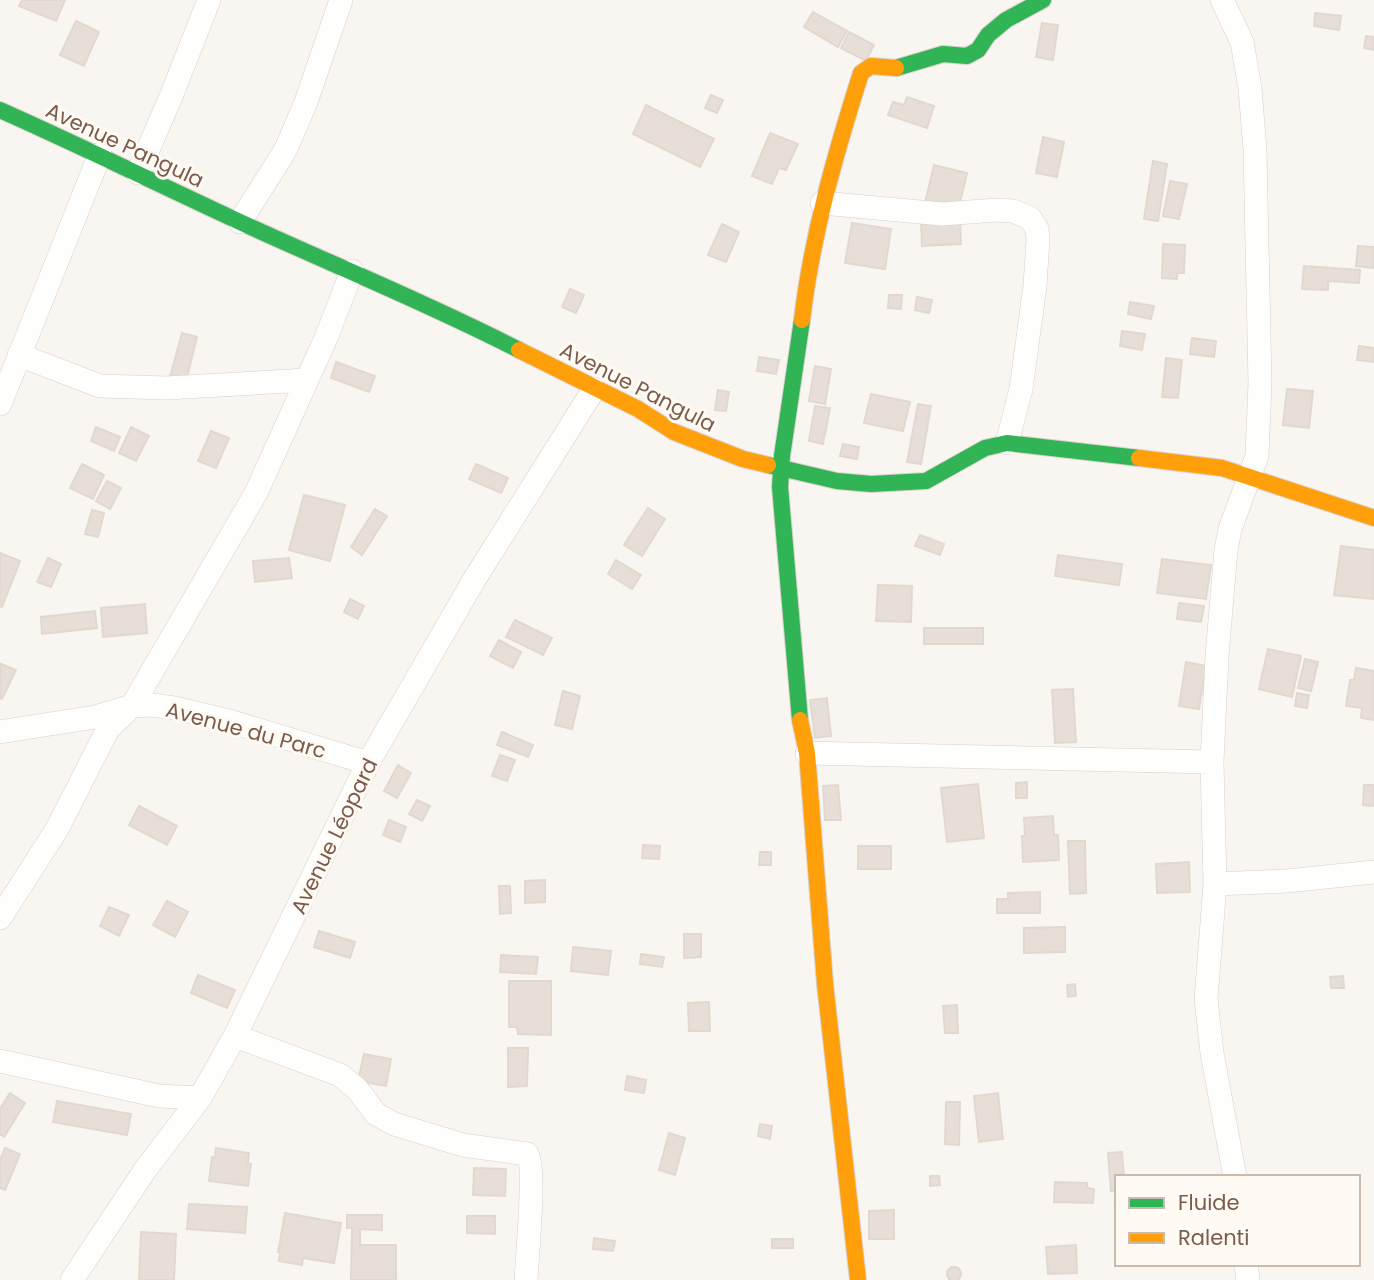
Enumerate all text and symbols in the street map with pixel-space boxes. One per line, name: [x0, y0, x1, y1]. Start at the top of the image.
street label: Avenue Pangula: [41, 96, 209, 194]
street label: Avenue Pangula: [555, 335, 721, 439]
street label: Avenue du Parc: [163, 695, 329, 765]
street label: Avenue Léopard: [284, 753, 384, 919]
legend: [1115, 1175, 1360, 1266]
text: Fluide: [1178, 1188, 1240, 1217]
text: Ralenti: [1178, 1223, 1249, 1252]

